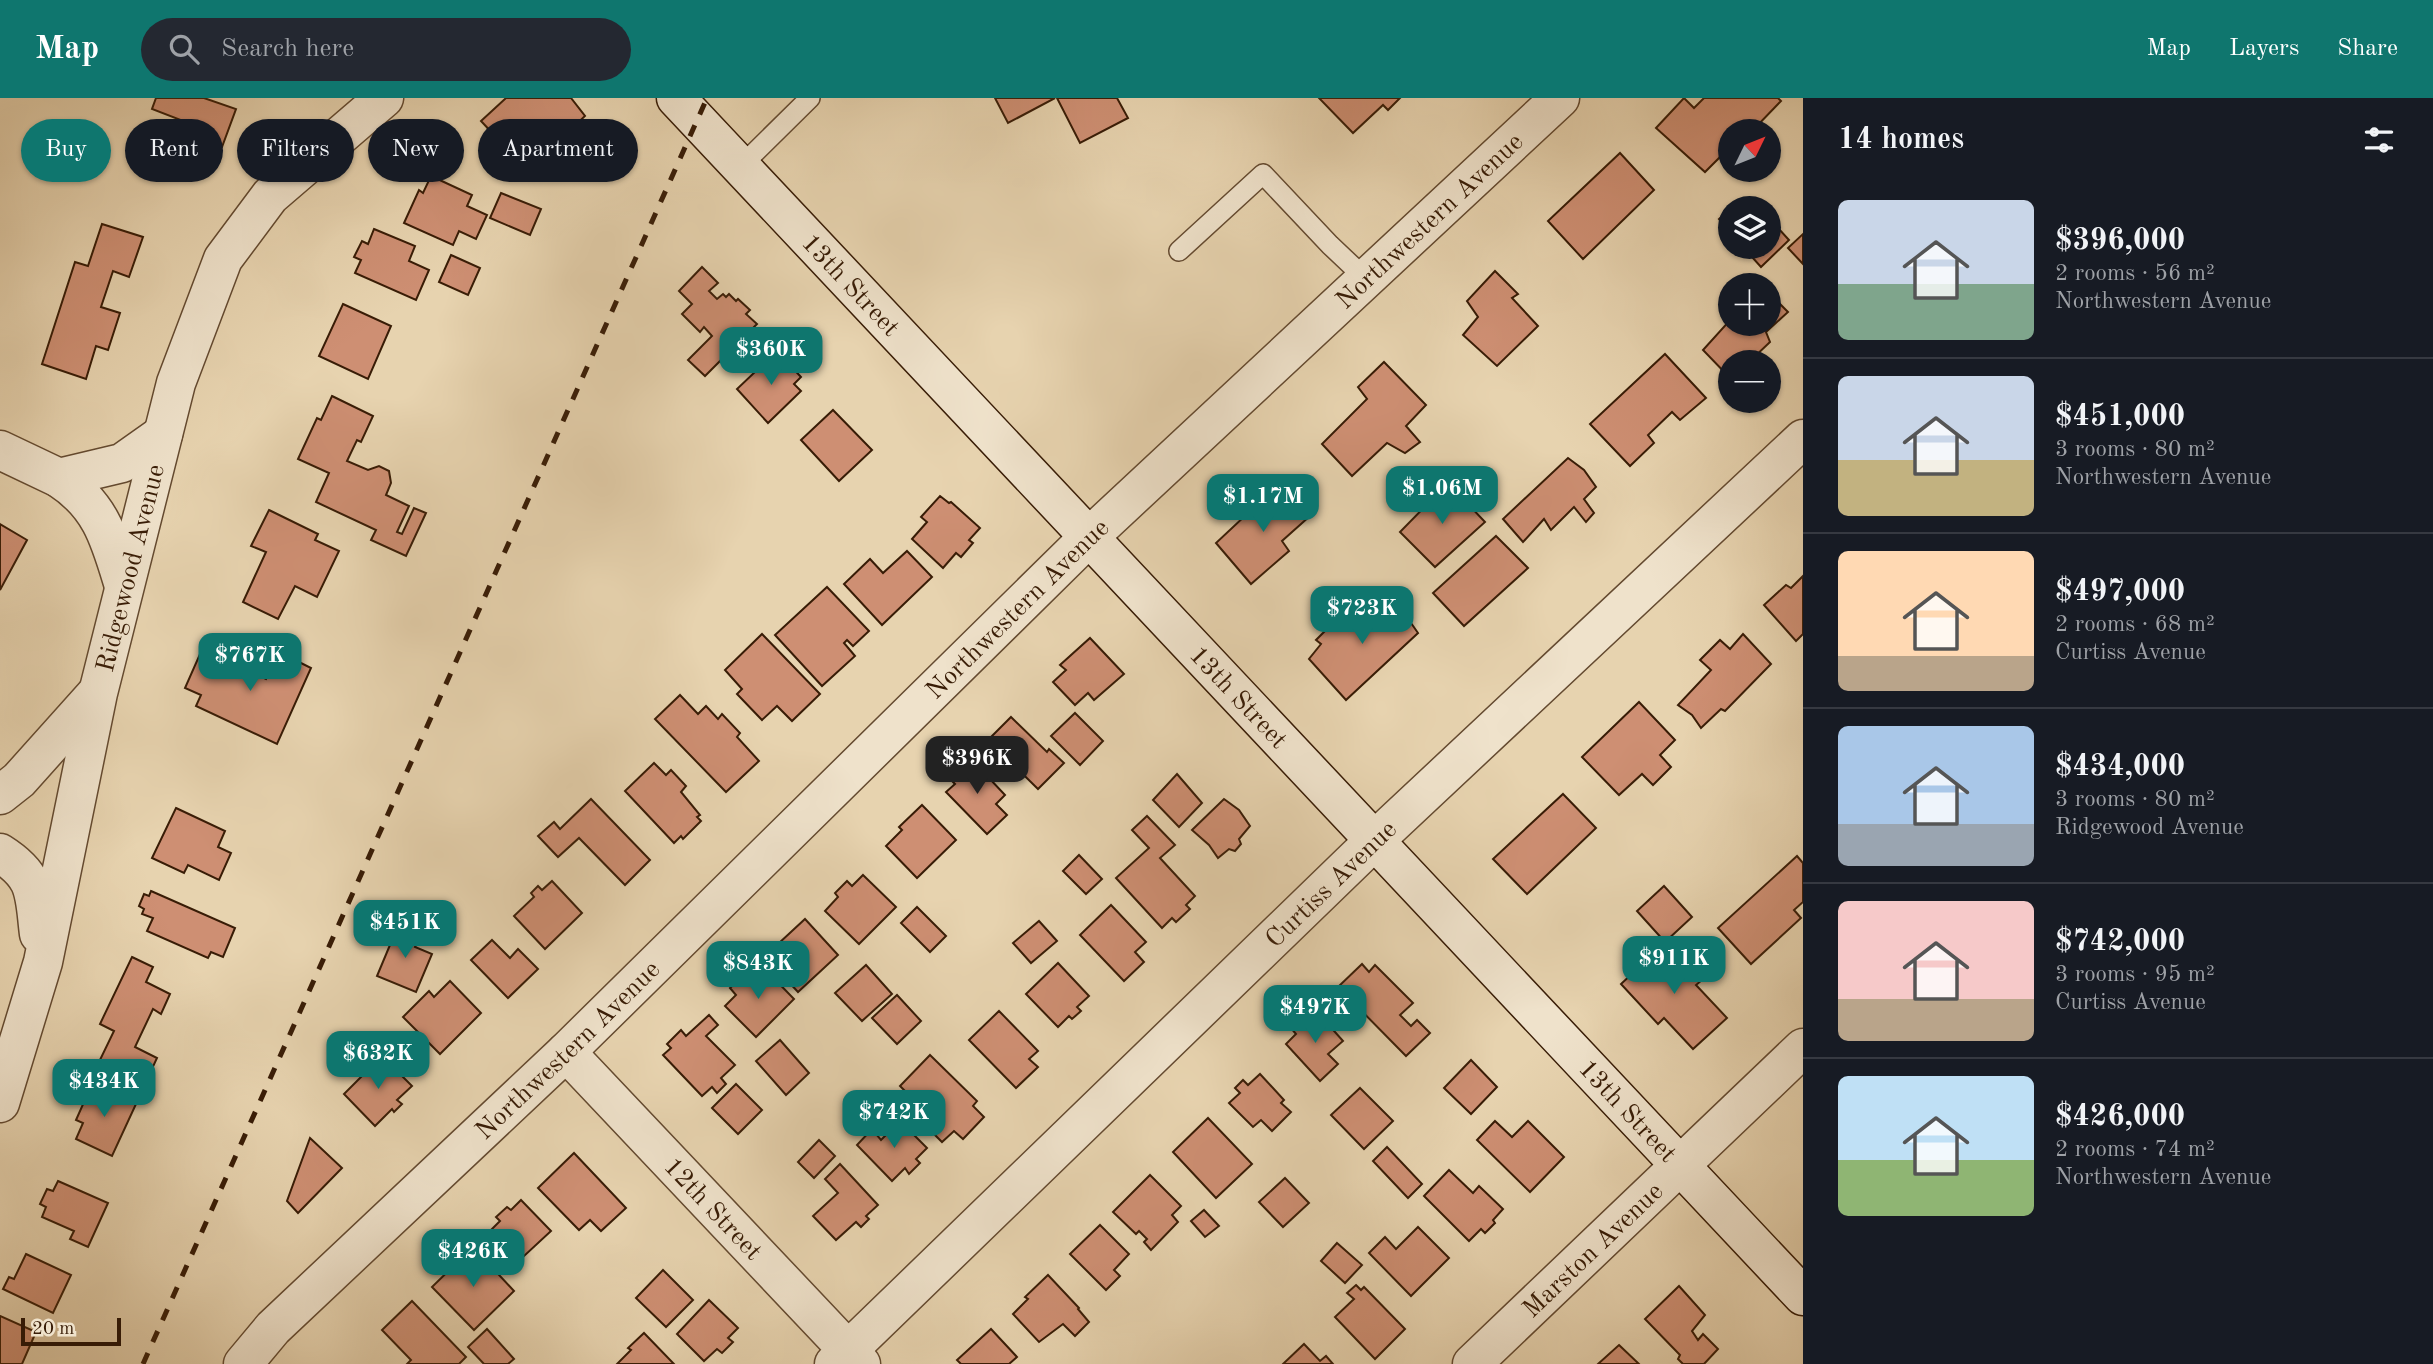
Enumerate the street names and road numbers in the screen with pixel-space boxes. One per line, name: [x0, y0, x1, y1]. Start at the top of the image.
street label: Northwestern Avenue: [1332, 129, 1529, 315]
street label: 13th Street: [796, 230, 904, 342]
street label: Ridgewood Avenue: [93, 462, 170, 675]
street label: Northwestern Avenue: [922, 515, 1115, 705]
street label: 13th Street: [1184, 642, 1292, 754]
street label: Curtiss Avenue: [1261, 816, 1402, 953]
street label: Northwestern Avenue: [471, 956, 666, 1145]
street label: 13th Street: [1573, 1056, 1681, 1168]
street label: 12th Street: [658, 1154, 766, 1266]
street label: Marston Avenue: [1518, 1178, 1668, 1323]

